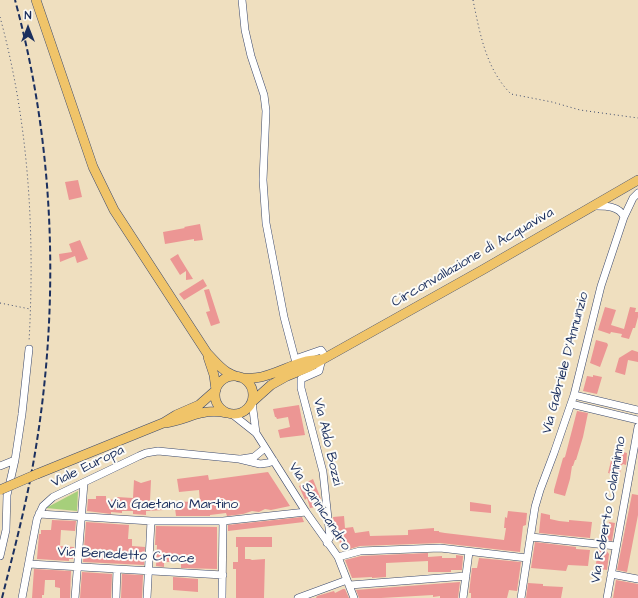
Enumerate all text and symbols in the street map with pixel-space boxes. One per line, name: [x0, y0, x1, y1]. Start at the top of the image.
north arrow: [8, 8, 48, 48]
text: N: [25, 8, 31, 23]
street label: Circonvallazione di Acquaviva: [389, 205, 557, 311]
street label: Via Gabriele D'Annunzio: [539, 290, 593, 436]
street label: Via Aldo Bozzi: [309, 397, 345, 487]
street label: Via Roberto Colanninno: [588, 435, 630, 585]
street label: Viale Europa: [49, 442, 127, 492]
street label: Via Sannicandro: [284, 460, 354, 554]
street label: Via Gaetano Martino: [108, 497, 238, 513]
street label: Via Benedetto Croce: [57, 544, 195, 568]

